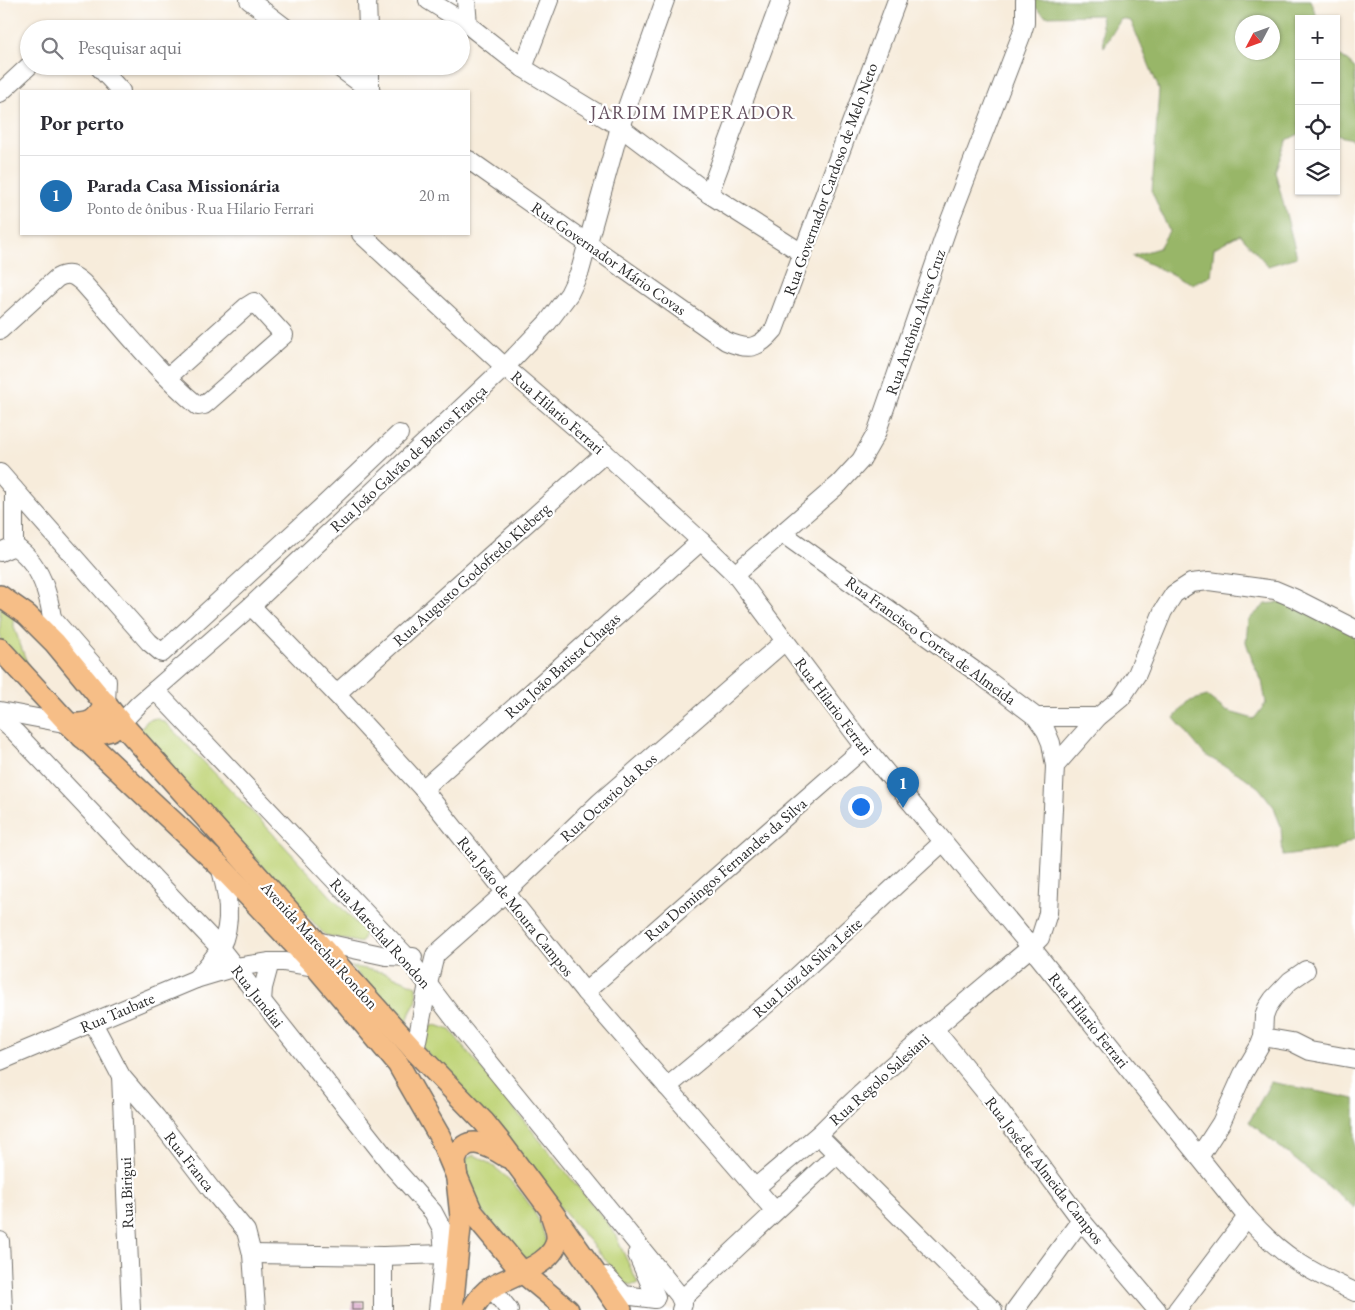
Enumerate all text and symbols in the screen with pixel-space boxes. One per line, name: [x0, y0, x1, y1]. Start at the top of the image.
north arrow: [1235, 15, 1280, 60]
map controls: [1295, 15, 1340, 195]
button: +: [1295, 15, 1340, 60]
search box: [20, 20, 470, 75]
icon: search: [38, 34, 66, 62]
text: Pesquisar aqui: [78, 35, 182, 60]
street label: Rua Governador Cardoso de Melo Neto: [778, 60, 883, 299]
button: −: [1295, 60, 1340, 105]
district label: JARDIM IMPERADOR: [588, 100, 796, 125]
button: locate: [1295, 105, 1340, 150]
text: Por perto: [40, 109, 124, 136]
button: layers: [1295, 150, 1340, 195]
text: Parada Casa Missionária: [87, 173, 280, 198]
text: 1: [52, 185, 60, 206]
text: 20 m: [419, 185, 450, 206]
street label: Rua Governador Mário Covas: [527, 197, 690, 320]
text: Ponto de ônibus · Rua Hilario Ferrari: [87, 198, 314, 219]
street label: Rua Antônio Alves Cruz: [881, 247, 950, 398]
street label: Rua Hilario Ferrari: [507, 366, 609, 459]
street label: Rua João Galvão de Barros França: [325, 380, 492, 537]
street label: Rua Augusto Godofredo Kleberg: [388, 497, 555, 651]
street label: Rua Francisco Correa de Almeida: [841, 571, 1021, 710]
street label: Rua João Batista Chagas: [500, 608, 625, 723]
street label: Rua Hilario Ferrari: [790, 653, 877, 759]
street label: Rua Octavio da Ros: [555, 748, 661, 846]
pin: 1: [887, 767, 919, 808]
street label: Rua Domingos Fernandes da Silva: [640, 793, 811, 946]
your location: [848, 794, 874, 820]
street label: Rua João de Moura Campos: [453, 832, 579, 981]
street label: Rua Marechal Rondon: [325, 874, 436, 993]
street label: Avenida Marechal Rondon: [256, 876, 383, 1014]
street label: Rua Luiz da Silva Leite: [748, 913, 867, 1022]
street label: Rua Jundiai: [227, 961, 289, 1032]
street label: Rua Hilario Ferrari: [1044, 968, 1134, 1073]
street label: Rua Taubate: [77, 987, 158, 1038]
street label: Rua Regolo Salesiani: [825, 1029, 934, 1130]
street label: Rua José de Almeida Campos: [980, 1092, 1109, 1248]
street label: Rua Franca: [160, 1127, 220, 1196]
street label: Rua Birigui: [115, 1157, 138, 1229]

